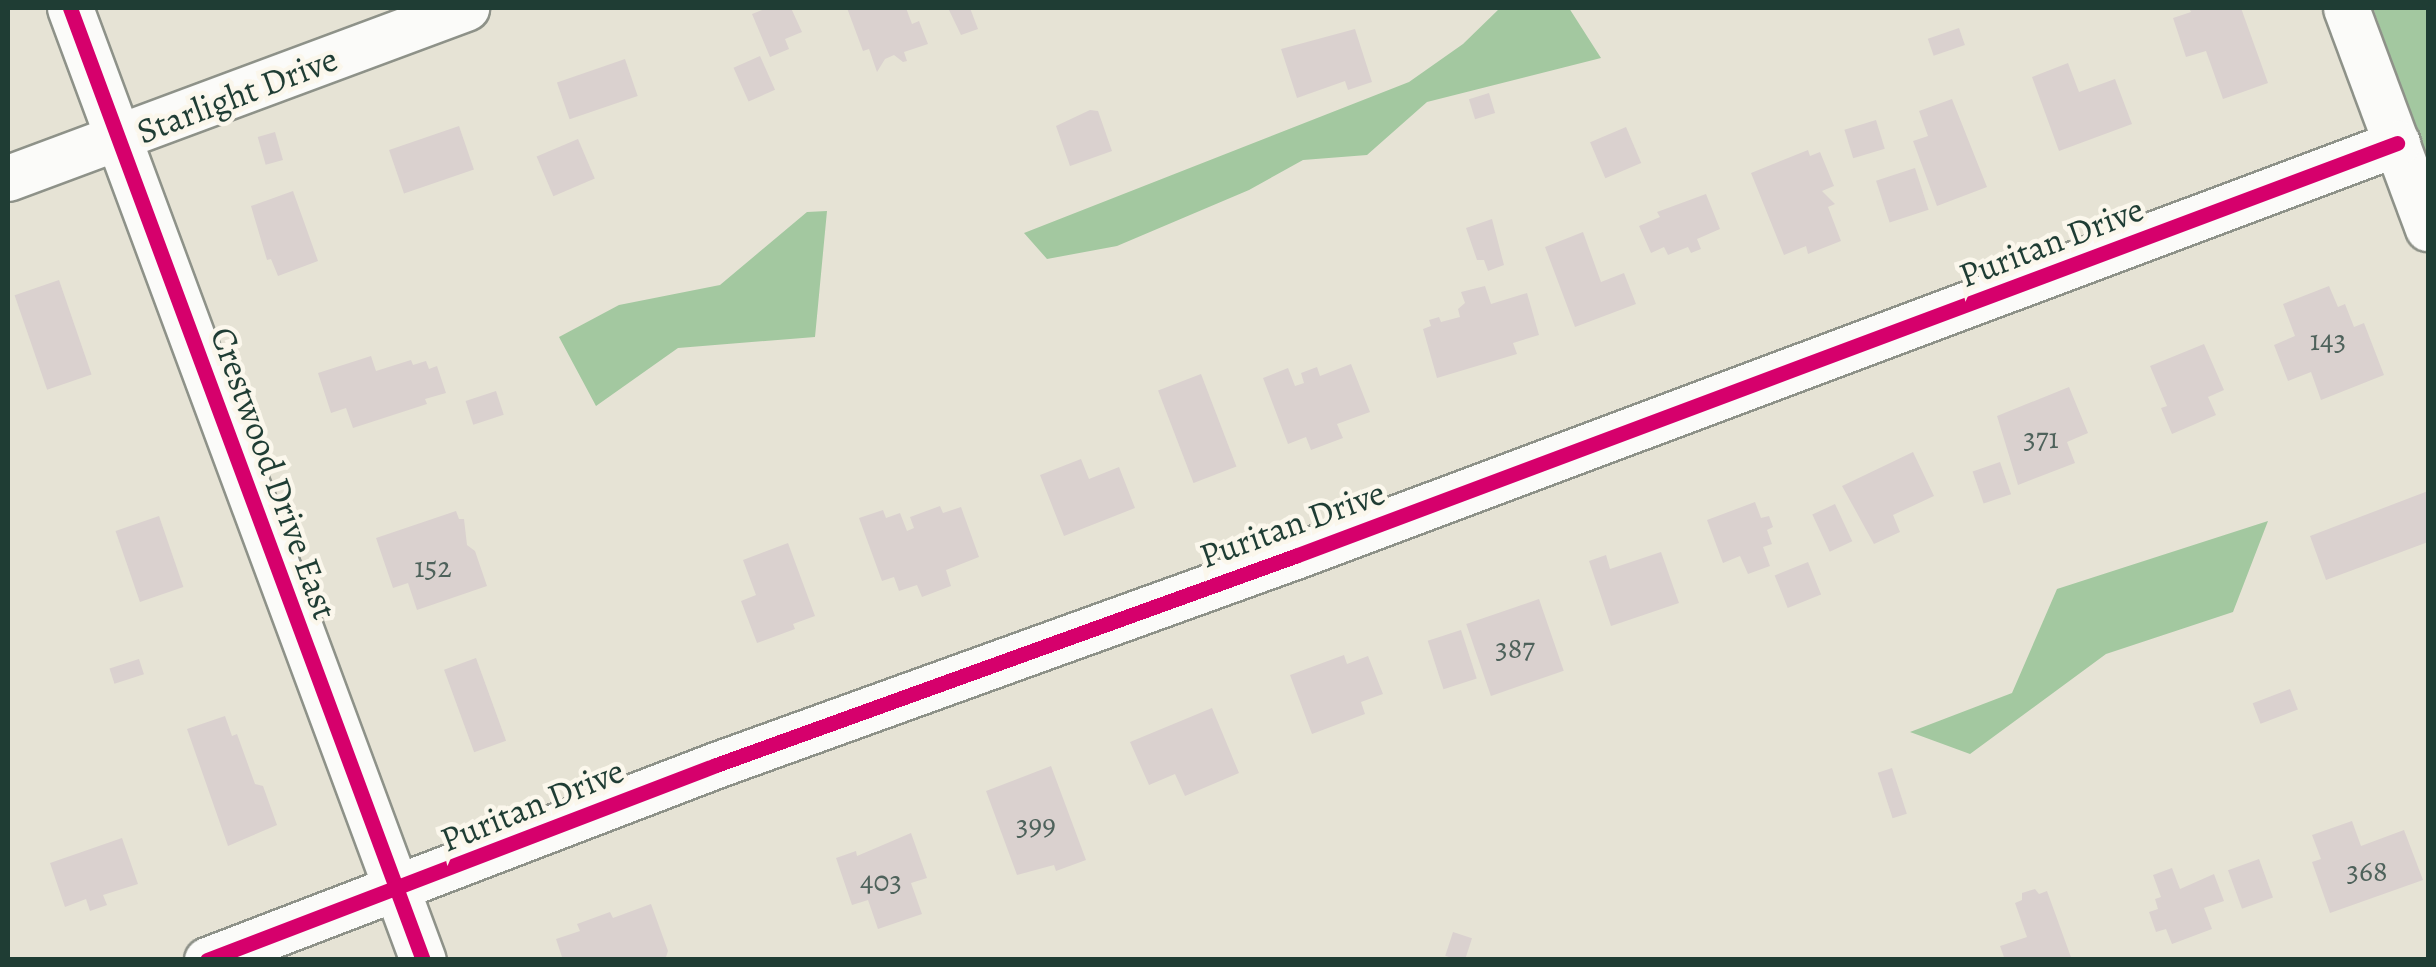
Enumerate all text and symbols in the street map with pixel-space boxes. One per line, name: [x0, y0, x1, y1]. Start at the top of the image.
street label: Starlight Drive: [131, 37, 343, 153]
street label: Puritan Drive: [1953, 188, 2149, 296]
street label: Crestwood Drive East: [202, 321, 346, 625]
house number: 143: [2310, 322, 2346, 358]
house number: 371: [2023, 420, 2059, 456]
street label: Puritan Drive: [1194, 471, 1390, 577]
house number: 152: [414, 549, 452, 585]
house number: 387: [1495, 630, 1535, 666]
street label: Puritan Drive: [434, 749, 630, 861]
house number: 399: [1016, 807, 1056, 843]
house number: 368: [2347, 853, 2387, 889]
house number: 403: [860, 863, 902, 899]

